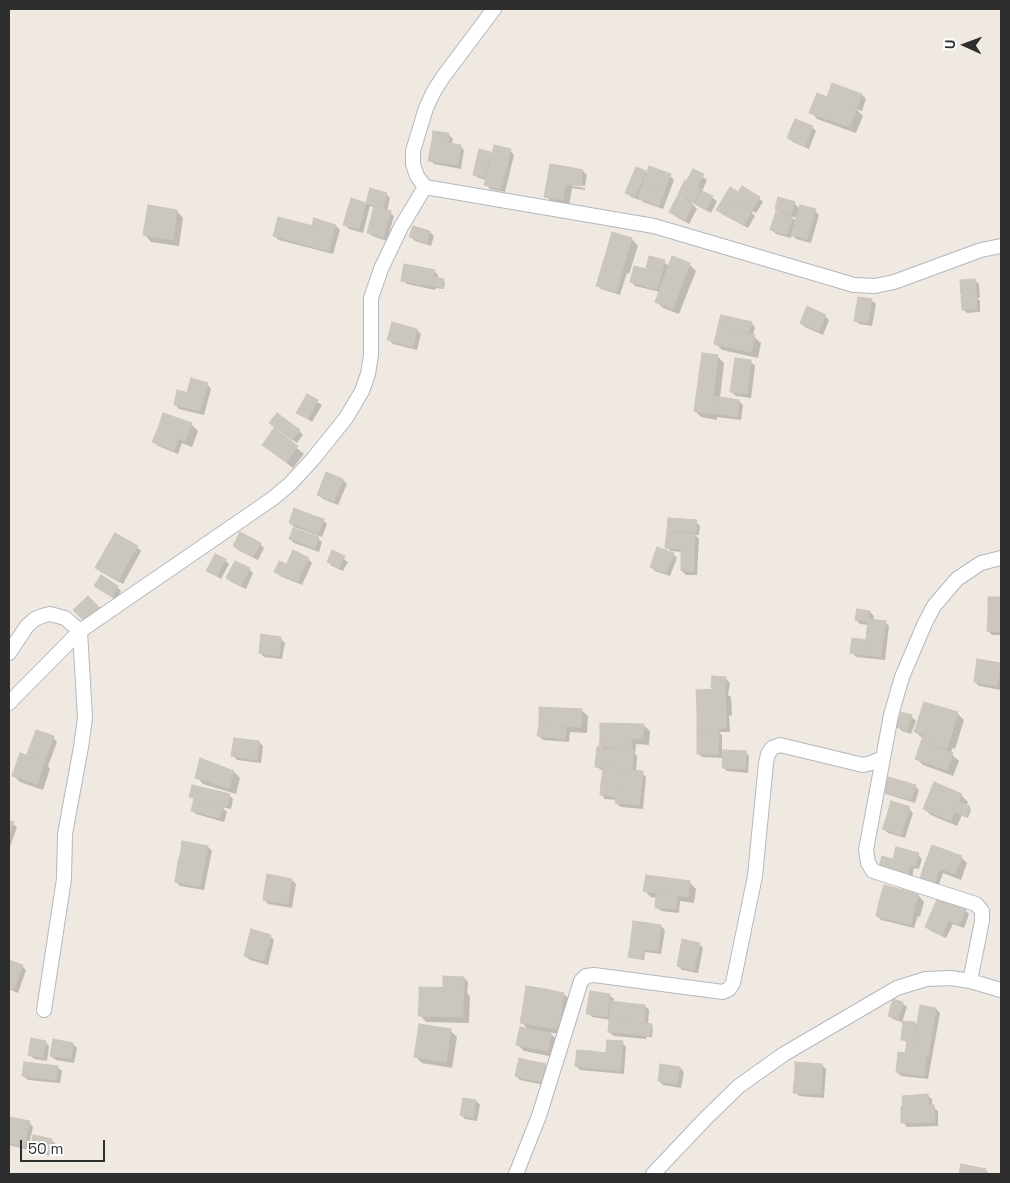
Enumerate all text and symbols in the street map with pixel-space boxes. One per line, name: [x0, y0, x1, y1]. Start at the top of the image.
north arrow: [940, 20, 990, 70]
text: U: [941, 39, 959, 50]
scale bar: [22, 1130, 108, 1162]
text: 50 m: [28, 1139, 63, 1158]

